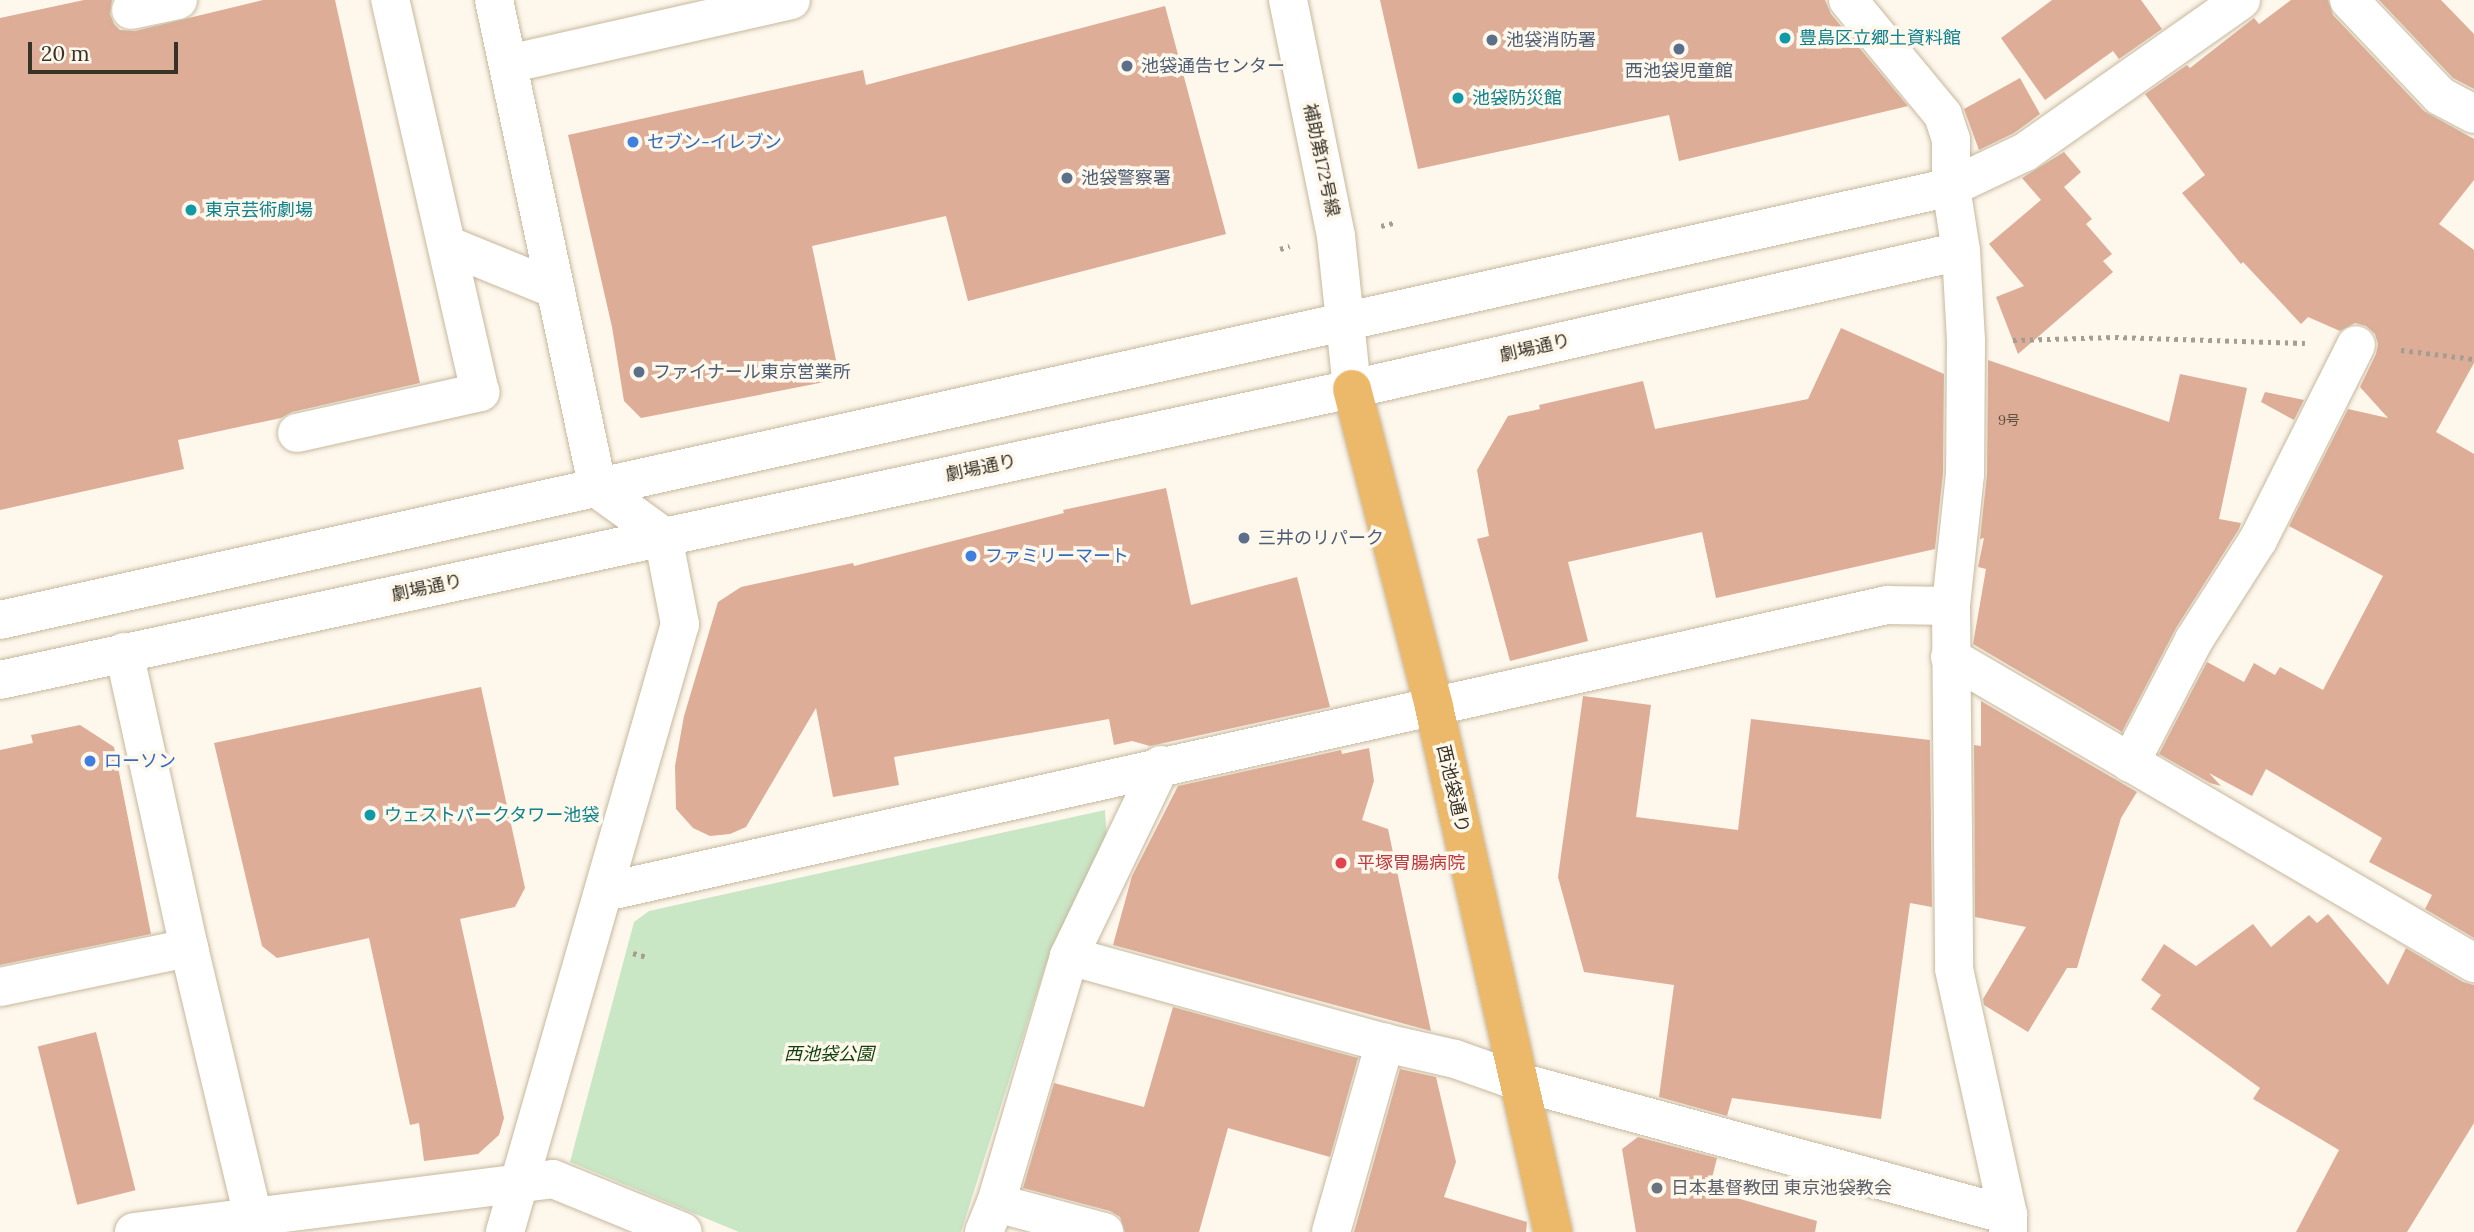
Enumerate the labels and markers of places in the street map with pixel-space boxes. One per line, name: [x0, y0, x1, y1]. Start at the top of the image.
place label: 豊島区立郷土資料館: [1799, 27, 1961, 49]
place label: 池袋消防署: [1506, 29, 1596, 51]
marker: 豊島区立郷土資料館: [1777, 30, 1793, 46]
marker: 池袋消防署: [1484, 32, 1500, 48]
marker: 西池袋児童館: [1671, 41, 1687, 57]
place label: 池袋通告センター: [1141, 55, 1285, 77]
marker: 池袋通告センター: [1119, 58, 1135, 74]
place label: 西池袋児童館: [1625, 60, 1733, 82]
place label: 池袋防災館: [1472, 87, 1562, 109]
marker: 池袋防災館: [1450, 90, 1466, 106]
place label: セブン-イレブン: [647, 131, 782, 153]
marker: セブン-イレブン: [625, 134, 641, 150]
place label: 池袋警察署: [1081, 167, 1171, 189]
marker: 池袋警察署: [1059, 170, 1075, 186]
place label: 東京芸術劇場: [205, 199, 313, 221]
marker: 東京芸術劇場: [183, 202, 199, 218]
place label: ファイナール東京営業所: [653, 361, 851, 383]
marker: ファイナール東京営業所: [631, 364, 647, 380]
place label: 三井のリパーク: [1258, 527, 1384, 549]
marker: 三井のリパーク: [1236, 530, 1252, 546]
place label: ファミリーマート: [985, 545, 1129, 567]
marker: ファミリーマート: [963, 548, 979, 564]
place label: ローソン: [104, 750, 176, 772]
marker: ローソン: [82, 753, 98, 769]
place label: ウェストパークタワー池袋: [384, 804, 600, 826]
marker: ウェストパークタワー池袋: [362, 807, 378, 823]
place label: 平塚胃腸病院: [1357, 852, 1465, 874]
marker: 平塚胃腸病院: [1331, 853, 1351, 873]
place label: 日本基督教団 東京池袋教会: [1671, 1177, 1892, 1199]
marker: 日本基督教団 東京池袋教会: [1649, 1180, 1665, 1196]

